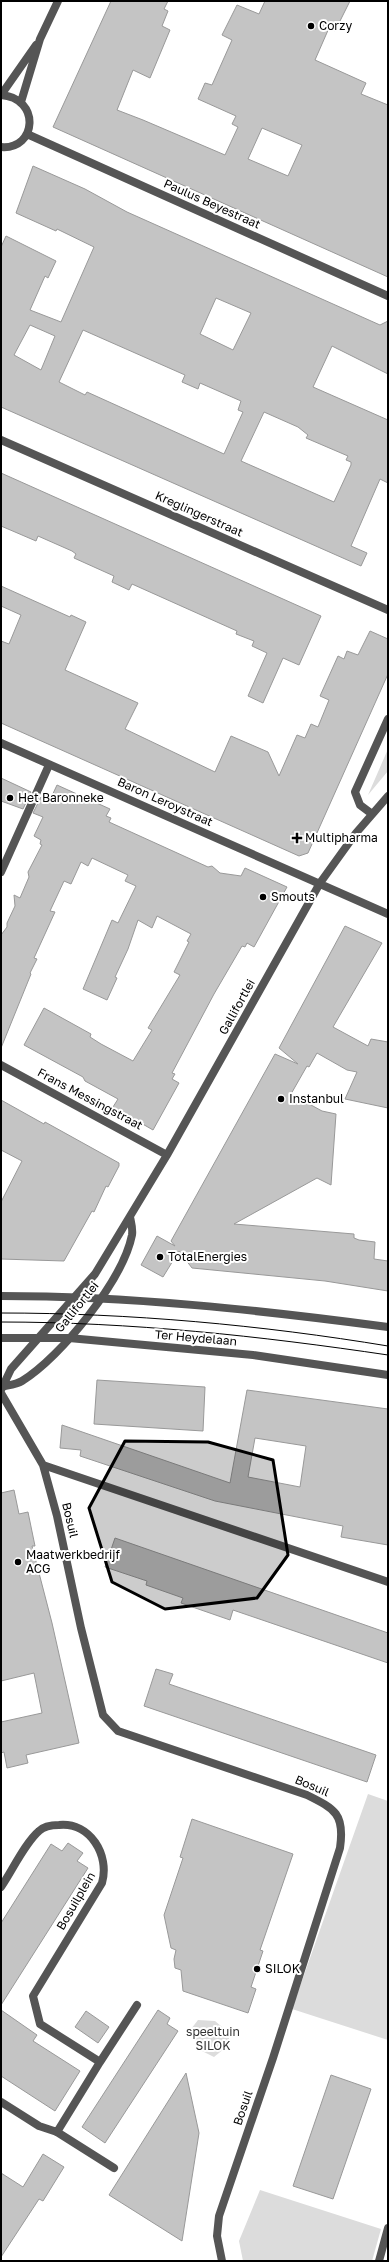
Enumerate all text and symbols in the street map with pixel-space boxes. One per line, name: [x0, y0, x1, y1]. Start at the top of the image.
place label: Corzy: [319, 18, 352, 33]
marker: Corzy: [306, 21, 316, 31]
street label: Paulus Beyestraat: [161, 175, 263, 232]
street label: Kreglingerstraat: [153, 487, 246, 540]
street label: Baron Leroystraat: [115, 774, 215, 829]
place label: Het Baronneke: [18, 790, 104, 805]
marker: Het Baronneke: [5, 793, 15, 803]
place label: Multipharma: [305, 830, 378, 845]
marker: Multipharma: [292, 833, 302, 843]
place label: Smouts: [271, 889, 315, 904]
marker: Smouts: [258, 892, 268, 902]
street label: Gallifortlei: [215, 976, 258, 1037]
street label: Frans Messingstraat: [35, 1064, 146, 1133]
place label: Instanbul: [289, 1091, 344, 1106]
marker: Instanbul: [276, 1094, 286, 1104]
place label: TotalEnergies: [168, 1249, 247, 1264]
marker: TotalEnergies: [155, 1252, 165, 1262]
street label: Gallifortlei: [52, 1278, 102, 1335]
street label: Ter Heydelaan: [154, 1326, 238, 1349]
street label: Bosuil: [59, 1501, 82, 1539]
place label: Maatwerkbedrijf ACG: [26, 1547, 121, 1576]
marker: Maatwerkbedrijf ACG: [13, 1557, 23, 1567]
street label: Bosuil: [293, 1772, 332, 1800]
street label: Bosuilplein: [53, 1869, 98, 1932]
place label: SILOK: [265, 1961, 300, 1976]
marker: SILOK: [252, 1964, 262, 1974]
park label: speeltuin SILOK: [186, 2024, 240, 2053]
street label: Bosuil: [230, 2088, 256, 2127]

